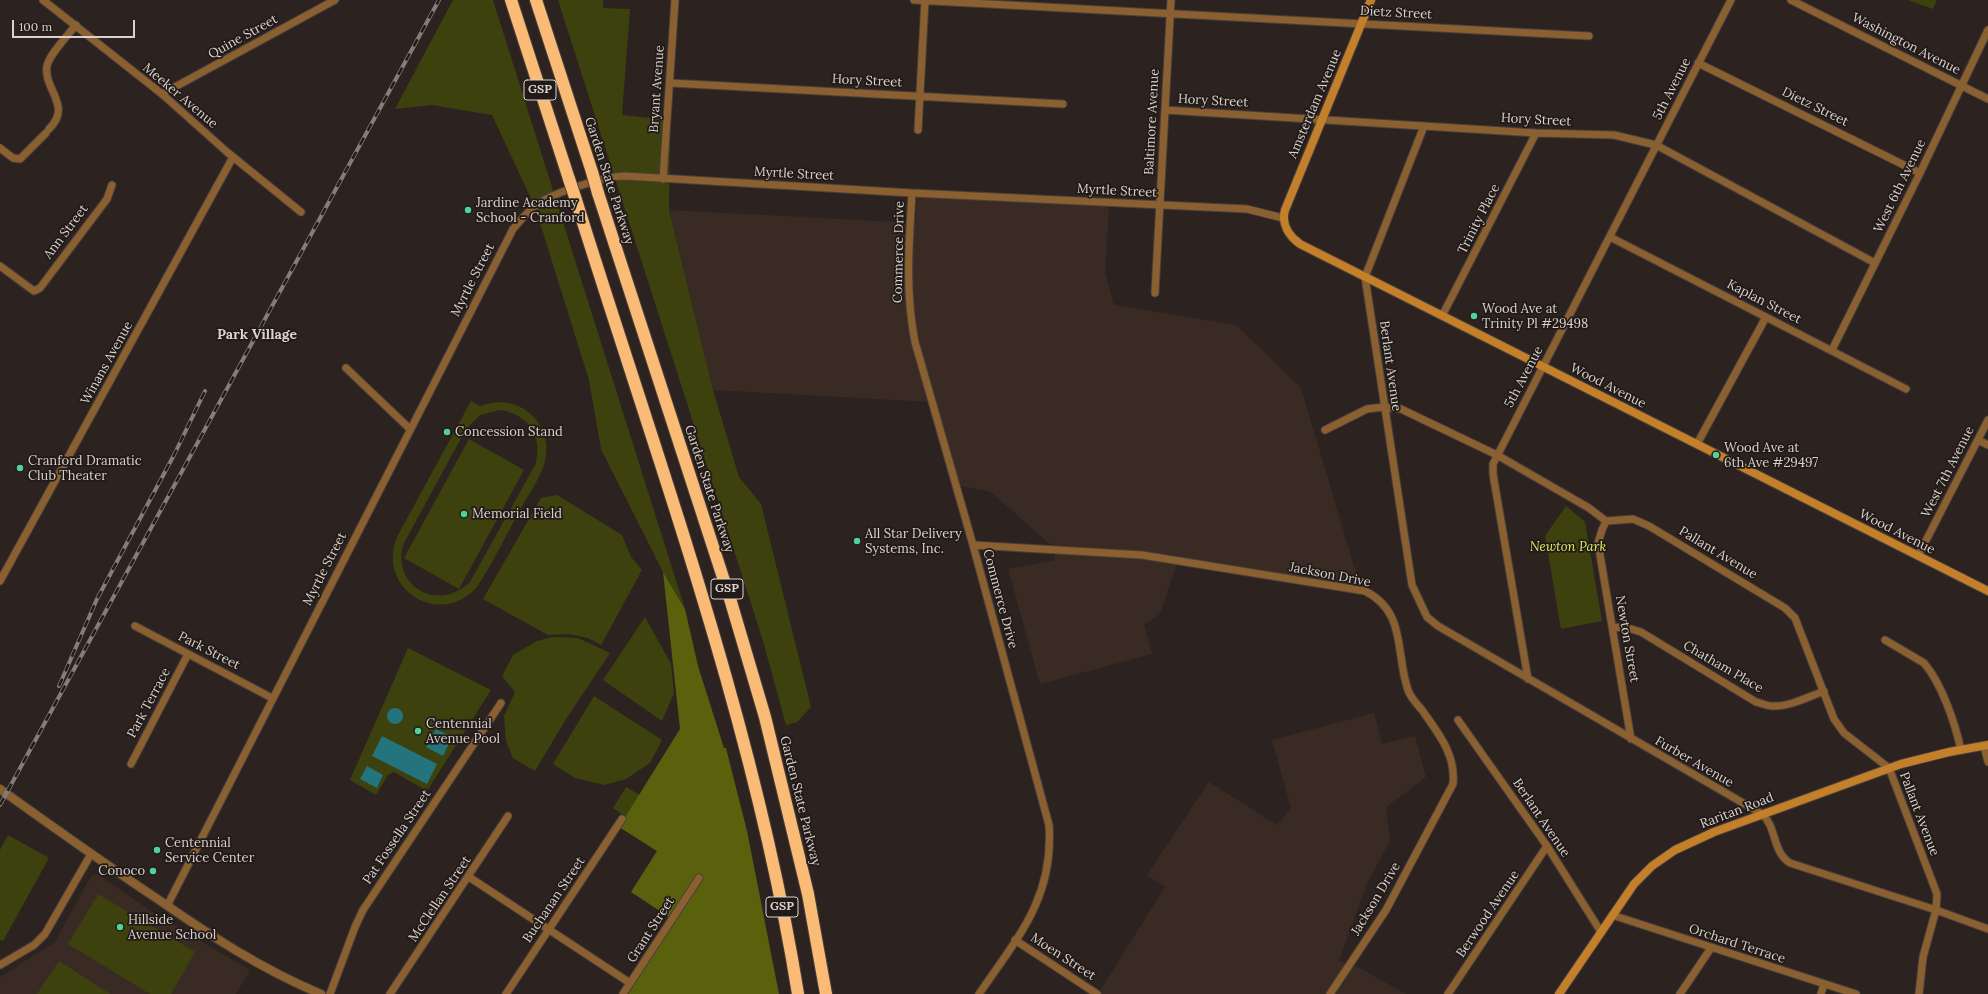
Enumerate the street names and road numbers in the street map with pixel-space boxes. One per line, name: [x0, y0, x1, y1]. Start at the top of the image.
street label: Dietz Street: [1360, 3, 1432, 23]
street label: Washington Avenue: [1849, 10, 1963, 78]
street label: Quine Street: [206, 12, 280, 62]
street label: Bryant Avenue: [646, 45, 668, 133]
street label: Amsterdam Avenue: [1285, 47, 1345, 161]
street label: 5th Avenue: [1650, 55, 1694, 123]
street label: Meeker Avenue: [139, 60, 221, 132]
street label: Baltimore Avenue: [1141, 68, 1163, 176]
street label: Hory Street: [831, 71, 903, 91]
road number: GSP: [524, 80, 556, 100]
street label: Dietz Street: [1779, 84, 1851, 130]
street label: Hory Street: [1177, 91, 1249, 111]
street label: Hory Street: [1500, 110, 1572, 130]
street label: Garden State Parkway: [581, 115, 637, 247]
street label: West 6th Avenue: [1871, 137, 1929, 235]
street label: Myrtle Street: [754, 164, 834, 184]
street label: Myrtle Street: [1077, 181, 1157, 201]
street label: Trinity Place: [1455, 181, 1503, 257]
street label: Commerce Drive: [890, 201, 908, 303]
street label: Ann Street: [40, 202, 92, 262]
street label: Myrtle Street: [448, 241, 498, 319]
street label: Kaplan Street: [1724, 276, 1804, 328]
street label: Winans Avenue: [78, 319, 136, 407]
street label: Berlant Avenue: [1376, 320, 1404, 412]
street label: 5th Avenue: [1501, 344, 1547, 410]
street label: Wood Avenue: [1568, 360, 1648, 412]
street label: Garden State Parkway: [681, 423, 737, 555]
street label: West 7th Avenue: [1918, 424, 1978, 520]
street label: Wood Avenue: [1857, 506, 1937, 558]
street label: Pallant Avenue: [1676, 523, 1760, 583]
street label: Myrtle Street: [300, 530, 350, 608]
street label: Commerce Drive: [979, 548, 1021, 650]
street label: Jackson Drive: [1288, 559, 1372, 591]
road number: GSP: [711, 579, 743, 599]
street label: Newton Street: [1612, 594, 1642, 684]
street label: Park Street: [175, 629, 243, 673]
street label: Chatham Place: [1680, 638, 1766, 696]
street label: Park Terrace: [124, 665, 174, 741]
street label: Furber Avenue: [1652, 733, 1736, 791]
street label: Garden State Parkway: [776, 734, 824, 868]
street label: Pallant Avenue: [1896, 770, 1942, 858]
street label: Berlant Avenue: [1509, 776, 1573, 860]
street label: Pat Fossella Street: [360, 787, 434, 887]
street label: Raritan Road: [1698, 790, 1776, 832]
street label: McClellan Street: [405, 853, 475, 945]
street label: Buchanan Street: [520, 854, 588, 946]
street label: Jackson Drive: [1348, 860, 1404, 938]
street label: Berwood Avenue: [1453, 868, 1523, 960]
street label: Grant Street: [624, 894, 678, 966]
road number: GSP: [766, 897, 798, 917]
street label: Orchard Terrace: [1687, 921, 1787, 967]
street label: Moen Street: [1027, 930, 1099, 984]

